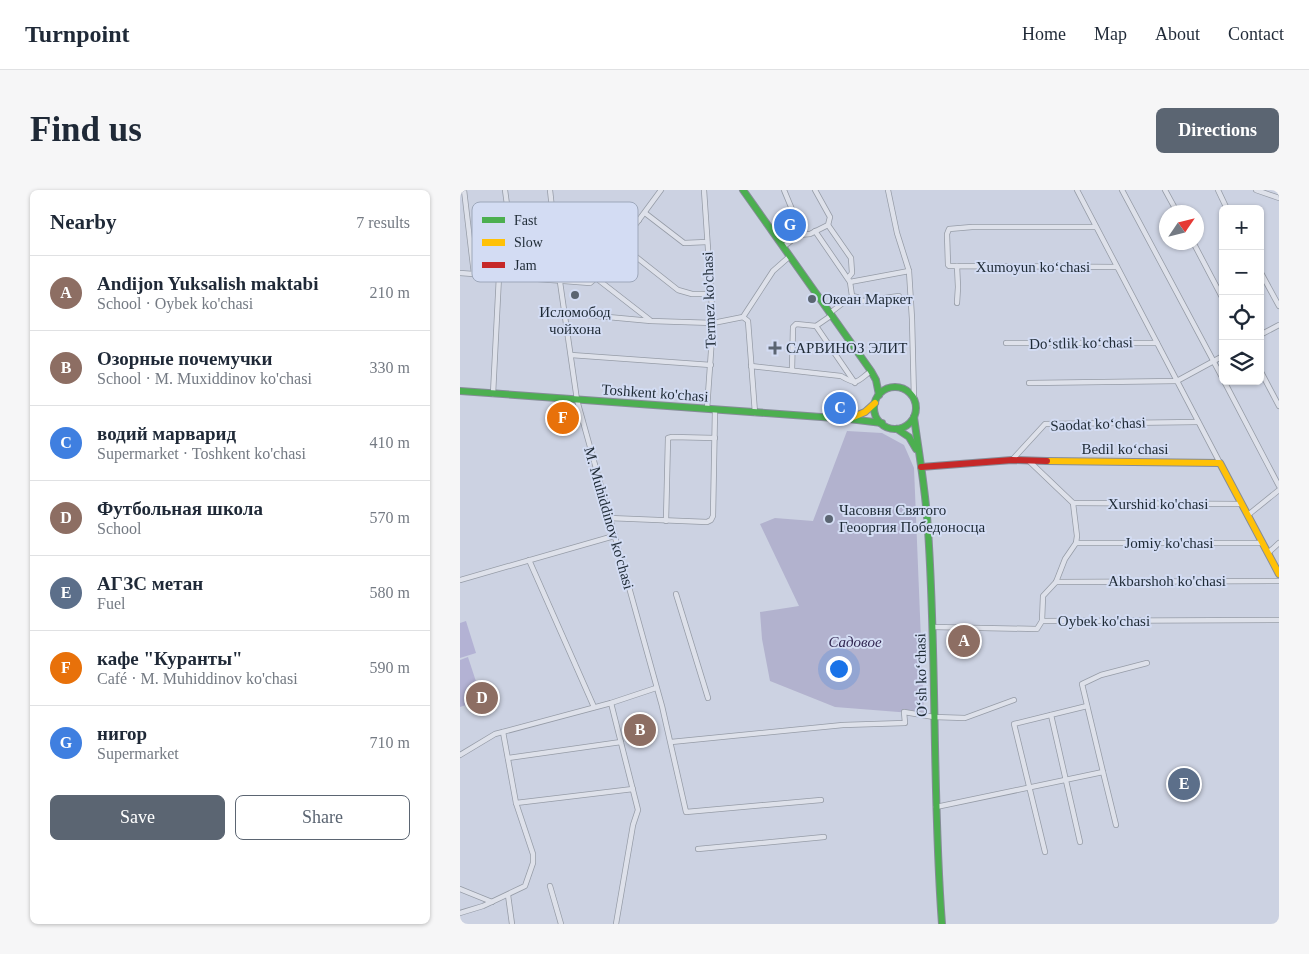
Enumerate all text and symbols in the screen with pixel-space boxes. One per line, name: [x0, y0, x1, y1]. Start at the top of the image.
text: Turnpoint: [25, 21, 130, 47]
text: Home: [1022, 24, 1066, 44]
text: Map: [1094, 24, 1127, 44]
text: About: [1155, 24, 1200, 44]
text: Contact: [1228, 24, 1284, 44]
button: Directions: [1156, 108, 1279, 153]
text: Find us: [30, 110, 142, 149]
legend: [472, 202, 638, 282]
north arrow: [1159, 205, 1204, 250]
map controls: [1219, 205, 1264, 385]
button: +: [1219, 205, 1264, 250]
pin: G: [774, 206, 806, 244]
text: Nearby: [50, 210, 117, 234]
text: Fast: [514, 213, 537, 228]
text: 7 results: [356, 214, 410, 231]
text: Slow: [514, 235, 544, 250]
button: −: [1219, 250, 1264, 295]
street label: Termez ko'chasi: [699, 251, 719, 349]
text: Jam: [514, 258, 537, 273]
street label: Xumoyun koʻchasi: [976, 259, 1090, 275]
text: Andijon Yuksalish maktabi: [97, 273, 318, 294]
text: A: [60, 284, 72, 301]
text: 210 m: [370, 284, 410, 301]
marker: Исломобод чойхона: [569, 289, 581, 301]
place label: Океан Маркет: [822, 291, 913, 307]
marker: Океан Маркет: [806, 293, 818, 305]
text: School · Oybek ko'chasi: [97, 295, 253, 312]
button: locate: [1219, 295, 1264, 340]
place label: Исломобод чойхона: [539, 304, 611, 337]
street label: Doʻstlik koʻchasi: [1029, 334, 1133, 352]
place label: САРВИНОЗ ЭЛИТ: [786, 340, 907, 356]
button: layers: [1219, 340, 1264, 385]
marker: САРВИНОЗ ЭЛИТ: [768, 341, 782, 355]
text: Озорные почемучки: [97, 348, 273, 369]
text: B: [61, 359, 71, 376]
text: 330 m: [370, 359, 410, 376]
text: School · M. Muxiddinov ko'chasi: [97, 370, 312, 387]
street label: Toshkent ko'chasi: [601, 381, 709, 405]
pin: C: [824, 389, 856, 427]
pin: F: [547, 399, 579, 437]
street label: Saodat koʻchasi: [1050, 414, 1146, 434]
text: водий марварид: [97, 423, 236, 444]
text: C: [60, 434, 72, 451]
text: 410 m: [370, 434, 410, 451]
street label: Bedil koʻchasi: [1081, 441, 1169, 457]
text: Supermarket · Toshkent ko'chasi: [97, 445, 306, 462]
street label: M. Muhiddinov ko'chasi: [581, 445, 637, 591]
street label: Xurshid ko'chasi: [1108, 496, 1208, 512]
text: Футбольная школа: [97, 498, 263, 519]
place label: Часовня Святого Геооргия Победоносца: [839, 502, 985, 535]
text: D: [60, 509, 72, 526]
text: 570 m: [370, 509, 410, 526]
marker: Часовня Святого Геооргия Победоносца: [823, 513, 835, 525]
text: School: [97, 520, 141, 537]
street label: Jomiy ko'chasi: [1125, 535, 1213, 551]
text: АГЗС метан: [97, 573, 203, 594]
street label: Akbarshoh ko'chasi: [1108, 573, 1226, 589]
text: E: [61, 584, 71, 601]
text: 580 m: [370, 584, 410, 601]
text: Fuel: [97, 595, 125, 612]
street label: Oybek ko'chasi: [1058, 613, 1150, 629]
pin: A: [948, 622, 980, 660]
street label: Oʻsh koʻchasi: [912, 633, 930, 717]
park label: Садовое: [828, 634, 882, 650]
text: кафе "Куранты": [97, 648, 243, 669]
your location: [826, 656, 852, 682]
text: F: [61, 659, 71, 676]
text: 590 m: [370, 659, 410, 676]
text: Café · M. Muhiddinov ko'chasi: [97, 670, 298, 687]
pin: D: [466, 679, 498, 717]
pin: B: [624, 711, 656, 749]
text: нигор: [97, 723, 147, 744]
text: G: [60, 734, 72, 751]
text: 710 m: [370, 734, 410, 751]
text: Supermarket: [97, 745, 179, 762]
pin: E: [1168, 765, 1200, 803]
button: Save: [50, 795, 225, 840]
button: Share: [235, 795, 410, 840]

